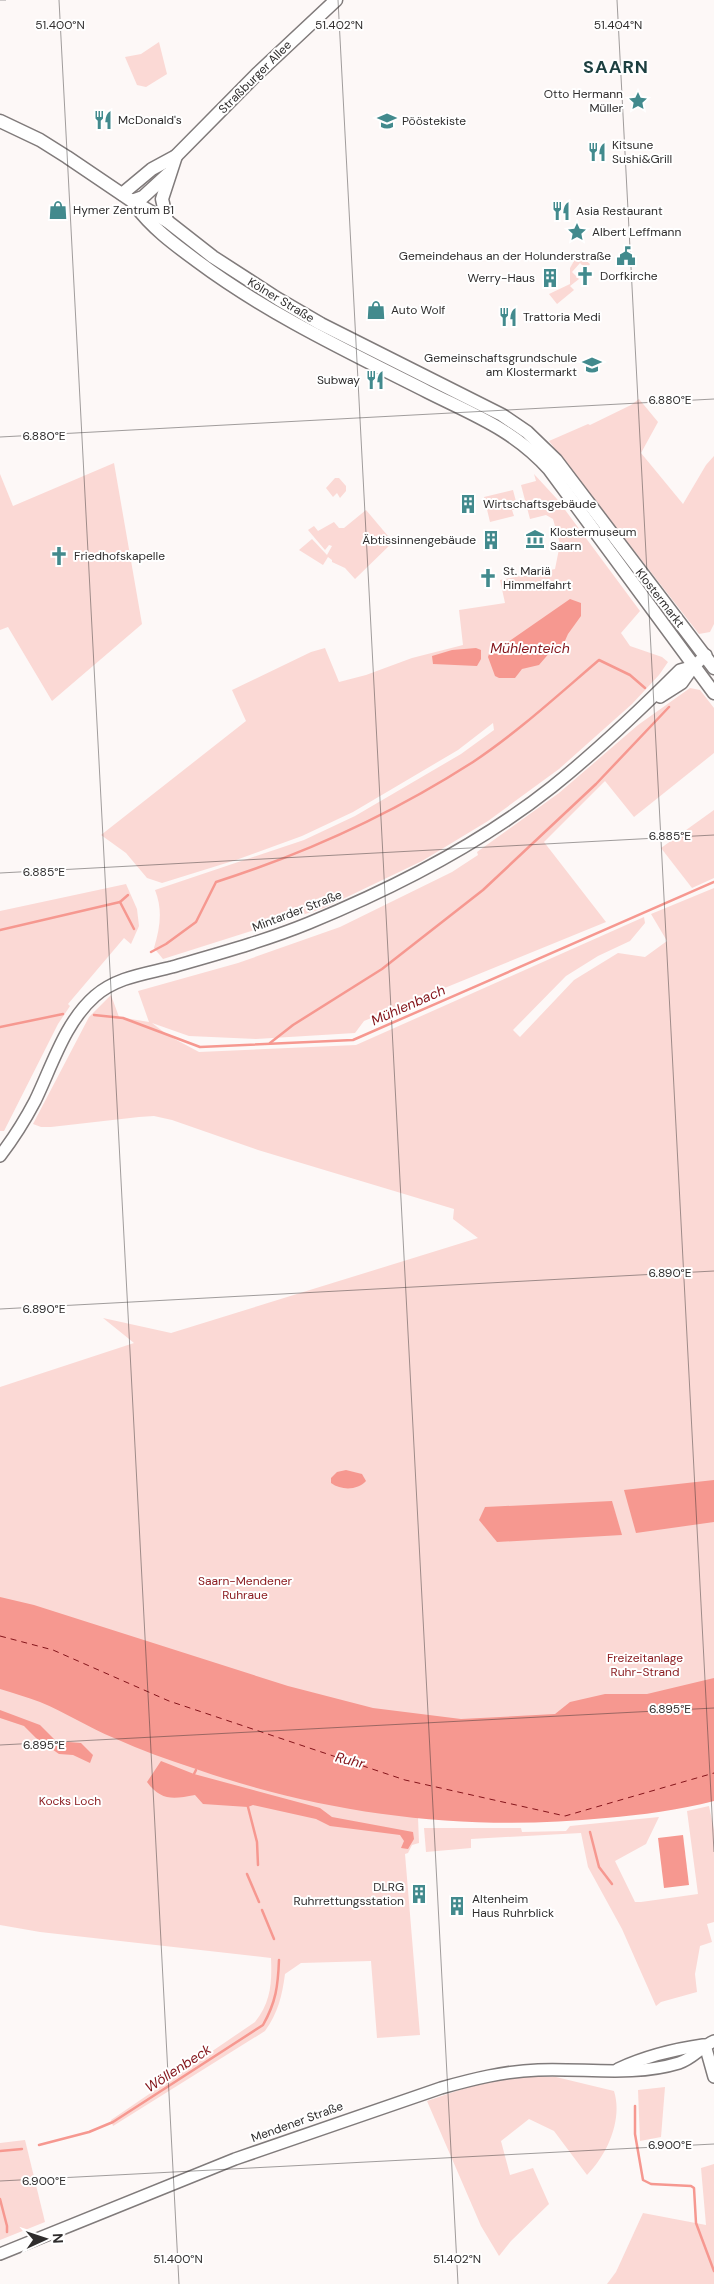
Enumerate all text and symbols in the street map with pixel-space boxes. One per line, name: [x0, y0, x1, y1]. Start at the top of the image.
text: 51.400°N: [35, 17, 85, 33]
text: 51.402°N: [315, 17, 363, 33]
text: 51.404°N: [594, 17, 642, 33]
street label: Straßburger Allee: [215, 37, 295, 117]
district label: SAARN: [583, 55, 649, 79]
place label: Otto Hermann Müller: [544, 86, 624, 116]
place icon: Otto Hermann Müller: [627, 90, 649, 112]
restaurant icon: McDonald's: [92, 109, 114, 131]
school or university icon: Pööstekiste: [376, 110, 398, 132]
place label: McDonald's: [118, 112, 182, 128]
place label: Pööstekiste: [402, 113, 466, 129]
place label: Kitsune Sushi&Grill: [612, 137, 672, 167]
restaurant icon: Kitsune Sushi&Grill: [586, 141, 608, 163]
shop icon: Hymer Zentrum B1: [47, 199, 69, 221]
restaurant icon: Asia Restaurant: [550, 200, 572, 222]
place label: Hymer Zentrum B1: [73, 202, 174, 218]
place label: Asia Restaurant: [576, 203, 663, 219]
place icon: Albert Leffmann: [566, 221, 588, 243]
place label: Albert Leffmann: [592, 224, 681, 240]
public building icon: Gemeindehaus an der Holunderstraße: [615, 245, 637, 267]
place label: Gemeindehaus an der Holunderstraße: [399, 248, 611, 264]
church icon: Dorfkirche: [574, 265, 596, 287]
building icon: Werry-Haus: [539, 267, 561, 289]
place label: Dorfkirche: [600, 268, 658, 284]
place label: Werry-Haus: [468, 270, 535, 286]
street label: Kölner Straße: [245, 274, 317, 326]
shop icon: Auto Wolf: [365, 299, 387, 321]
place label: Auto Wolf: [391, 302, 445, 318]
restaurant icon: Trattoria Medi: [497, 306, 519, 328]
place label: Trattoria Medi: [523, 309, 601, 325]
place label: Gemeinschaftsgrundschule am Klostermarkt: [424, 350, 577, 380]
school or university icon: Gemeinschaftsgrundschule am Klostermarkt: [581, 354, 603, 376]
restaurant icon: Subway: [364, 369, 386, 391]
place label: Subway: [317, 372, 360, 388]
text: 6.880°E: [648, 392, 692, 408]
text: 6.880°E: [22, 428, 66, 444]
building icon: Wirtschaftsgebäude: [457, 493, 479, 515]
place label: Wirtschaftsgebäude: [483, 496, 596, 512]
place label: Klostermuseum Saarn: [550, 524, 636, 554]
museum icon: Klostermuseum Saarn: [524, 528, 546, 550]
building icon: Äbtissinnengebäude: [480, 529, 502, 551]
place label: Äbtissinnengebäude: [362, 532, 476, 548]
church icon: Friedhofskapelle: [48, 545, 70, 567]
place label: Friedhofskapelle: [74, 548, 165, 564]
place label: St. Mariä Himmelfahrt: [503, 563, 572, 593]
street label: Klostermarkt: [632, 565, 688, 631]
church icon: St. Mariä Himmelfahrt: [477, 567, 499, 589]
water label: Mühlenteich: [490, 639, 570, 657]
text: 6.885°E: [649, 828, 691, 844]
text: 6.885°E: [23, 864, 65, 880]
street label: Mintarder Straße: [250, 887, 344, 935]
water label: Mühlenbach: [368, 981, 448, 1029]
text: 6.890°E: [648, 1265, 692, 1281]
text: 6.890°E: [22, 1301, 66, 1317]
park label: Saarn-Mendener Ruhraue: [198, 1573, 293, 1603]
park label: Freizeitanlage Ruhr-Strand: [607, 1650, 683, 1680]
text: 6.895°E: [649, 1701, 691, 1717]
text: 6.895°E: [23, 1737, 65, 1753]
water label: Ruhr: [333, 1748, 367, 1773]
park label: Kocks Loch: [39, 1793, 101, 1809]
place label: DLRG Ruhrrettungsstation: [294, 1879, 404, 1909]
building icon: DLRG Ruhrrettungsstation: [408, 1883, 430, 1905]
place label: Altenheim Haus Ruhrblick: [472, 1891, 554, 1921]
building icon: Altenheim Haus Ruhrblick: [446, 1895, 468, 1917]
water label: Wöllenbeck: [141, 2039, 215, 2096]
street label: Mendener Straße: [249, 2098, 345, 2146]
text: 6.900°E: [648, 2137, 692, 2153]
text: 6.900°E: [22, 2173, 66, 2189]
north arrow: [20, 2214, 70, 2264]
text: N: [49, 2233, 67, 2244]
text: 51.400°N: [153, 2251, 203, 2267]
text: 51.402°N: [433, 2251, 481, 2267]

